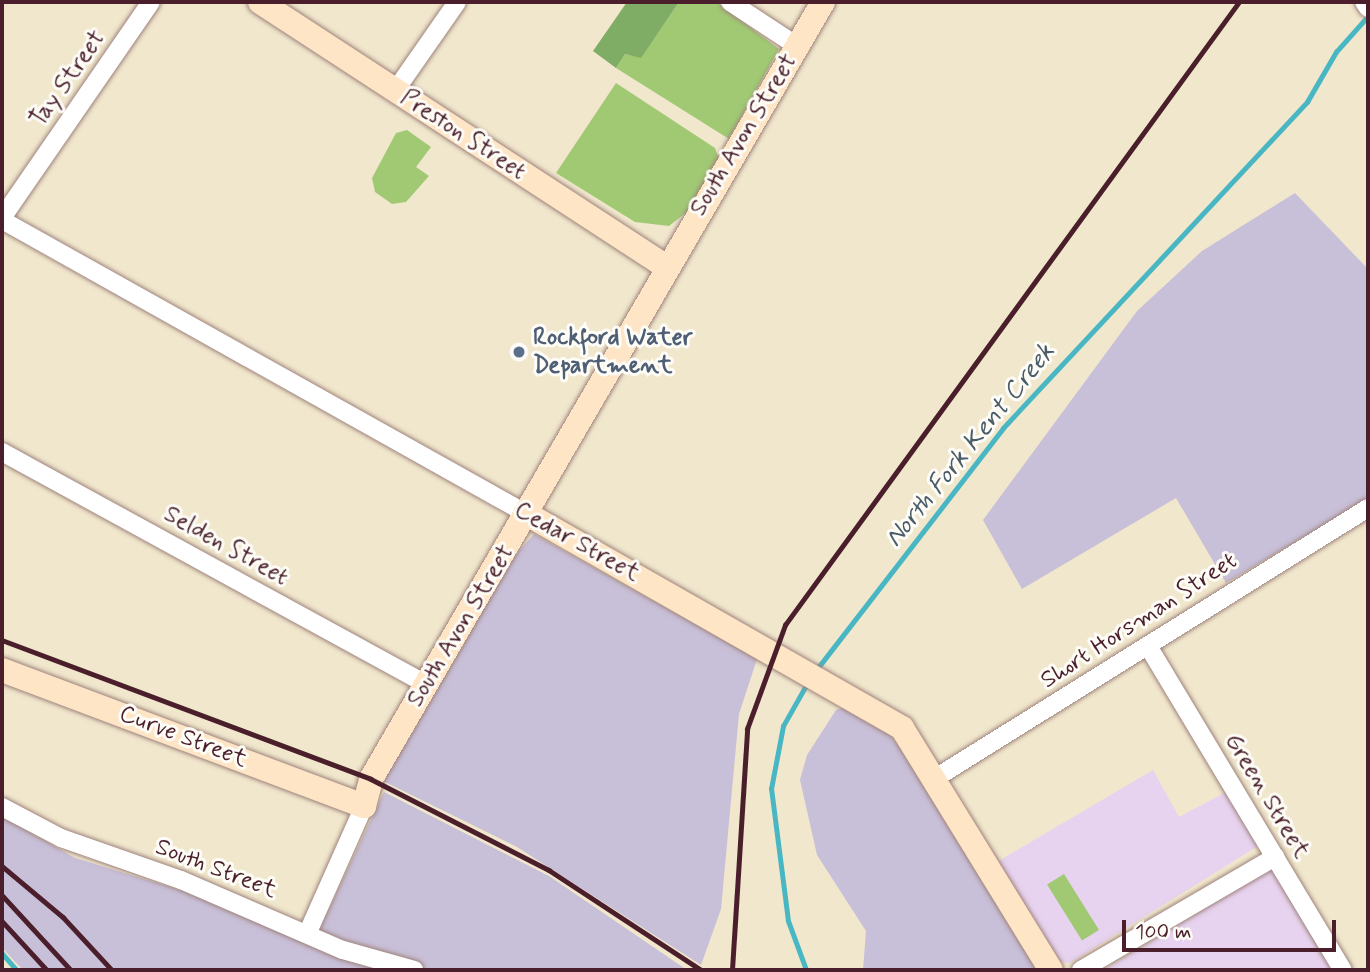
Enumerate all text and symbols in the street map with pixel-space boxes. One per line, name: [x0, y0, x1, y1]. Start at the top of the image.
street label: Tay Street: [25, 26, 111, 132]
street label: South Avon Street: [685, 49, 803, 221]
street label: Preston Street: [393, 83, 533, 187]
place label: Rockford Water Department: [533, 324, 690, 380]
water label: North Fork Kent Creek: [879, 338, 1063, 554]
marker: Rockford Water Department: [511, 344, 527, 360]
street label: Cedar Street: [509, 496, 645, 588]
street label: Selden Street: [157, 499, 295, 593]
street label: South Avon Street: [402, 540, 520, 712]
street label: Short Horsman Street: [1037, 548, 1241, 694]
street label: Curve Street: [115, 699, 251, 775]
street label: Green Street: [1218, 728, 1316, 864]
street label: South Street: [151, 833, 281, 905]
scale bar: [1125, 906, 1338, 950]
text: 100 m: [1135, 918, 1191, 946]

